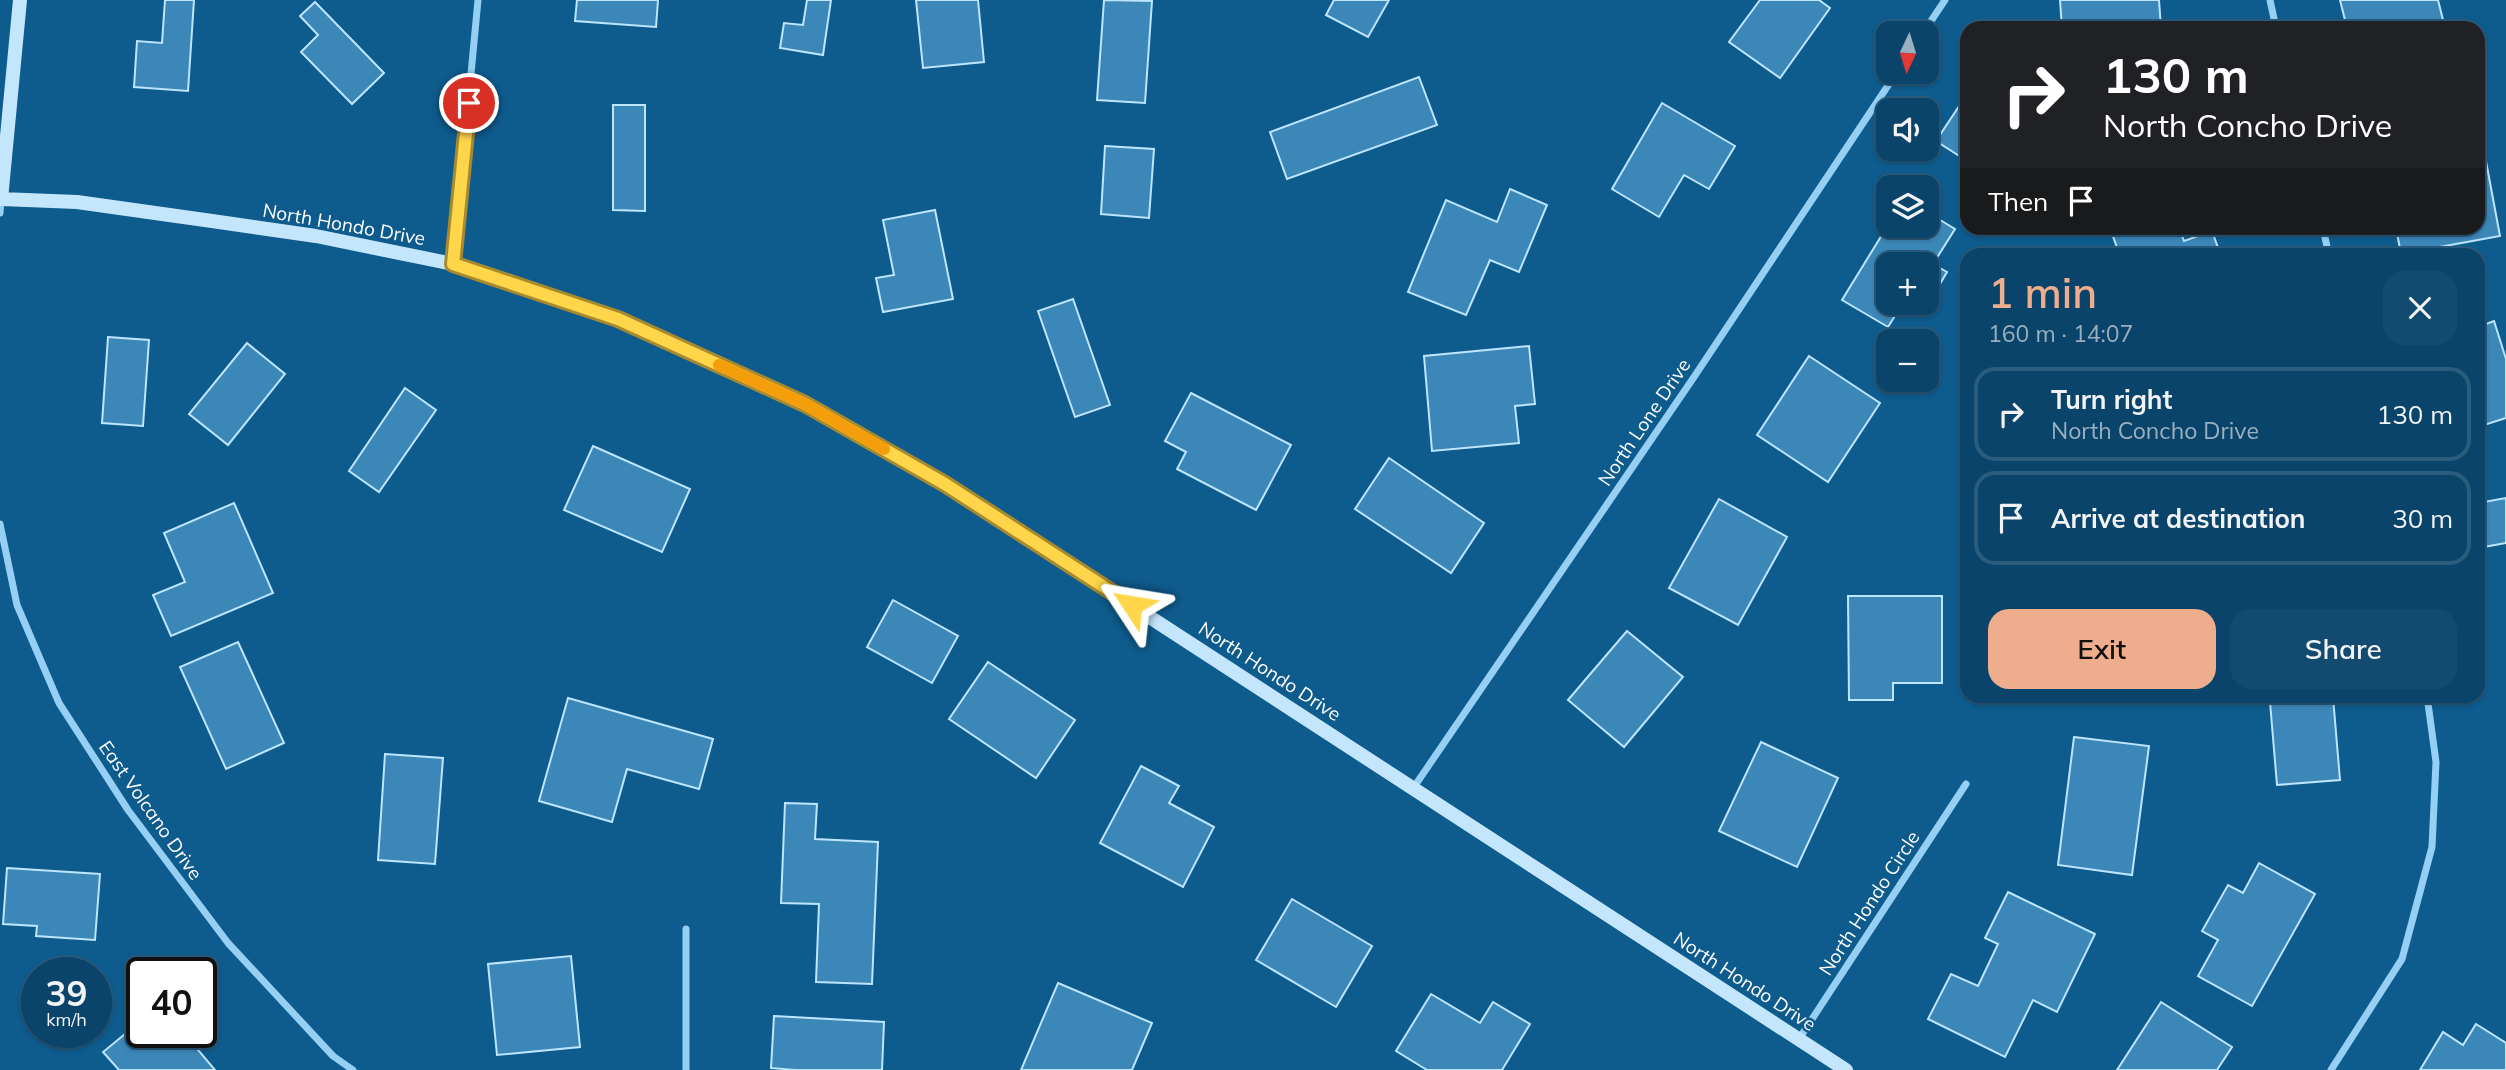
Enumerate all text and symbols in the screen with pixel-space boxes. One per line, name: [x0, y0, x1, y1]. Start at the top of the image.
north arrow: [1876, 21, 1939, 84]
map controls: [1876, 21, 1939, 392]
text: 130 m: [2103, 44, 2249, 105]
icon: right: [1988, 49, 2079, 140]
pin: [439, 73, 499, 133]
icon: arrive: [450, 84, 488, 122]
button: sound: [1876, 98, 1939, 161]
text: North Concho Drive: [2103, 105, 2392, 145]
button: layers: [1876, 175, 1939, 238]
icon: arrive: [2062, 182, 2100, 220]
text: Then: [1988, 185, 2048, 218]
street label: North Hondo Drive: [261, 198, 427, 250]
button: +: [1876, 252, 1939, 315]
text: 1 min: [1988, 266, 2097, 319]
button: close: [2383, 271, 2457, 345]
text: 160 m · 14:07: [1988, 319, 2133, 348]
button: −: [1876, 329, 1939, 392]
street label: North Lone Drive: [1592, 354, 1696, 490]
text: Turn right: [2051, 383, 2172, 416]
icon: right: [1992, 395, 2030, 433]
text: 130 m: [2377, 398, 2453, 431]
text: North Concho Drive: [2051, 416, 2259, 445]
icon: arrive: [1992, 499, 2030, 537]
text: Arrive at destination: [2051, 502, 2306, 535]
text: 30 m: [2392, 502, 2453, 535]
position arrow: [1095, 568, 1169, 642]
button: Exit: [1988, 609, 2216, 689]
button: Share: [2230, 609, 2457, 689]
street label: North Hondo Drive: [1194, 616, 1346, 726]
street label: East Volcano Drive: [94, 736, 208, 884]
street label: North Hondo Circle: [1813, 826, 1925, 980]
street label: North Hondo Drive: [1669, 926, 1821, 1036]
speed limit sign: 40: [126, 957, 217, 1048]
text: 39: [45, 971, 88, 1015]
text: km/h: [46, 1008, 87, 1031]

